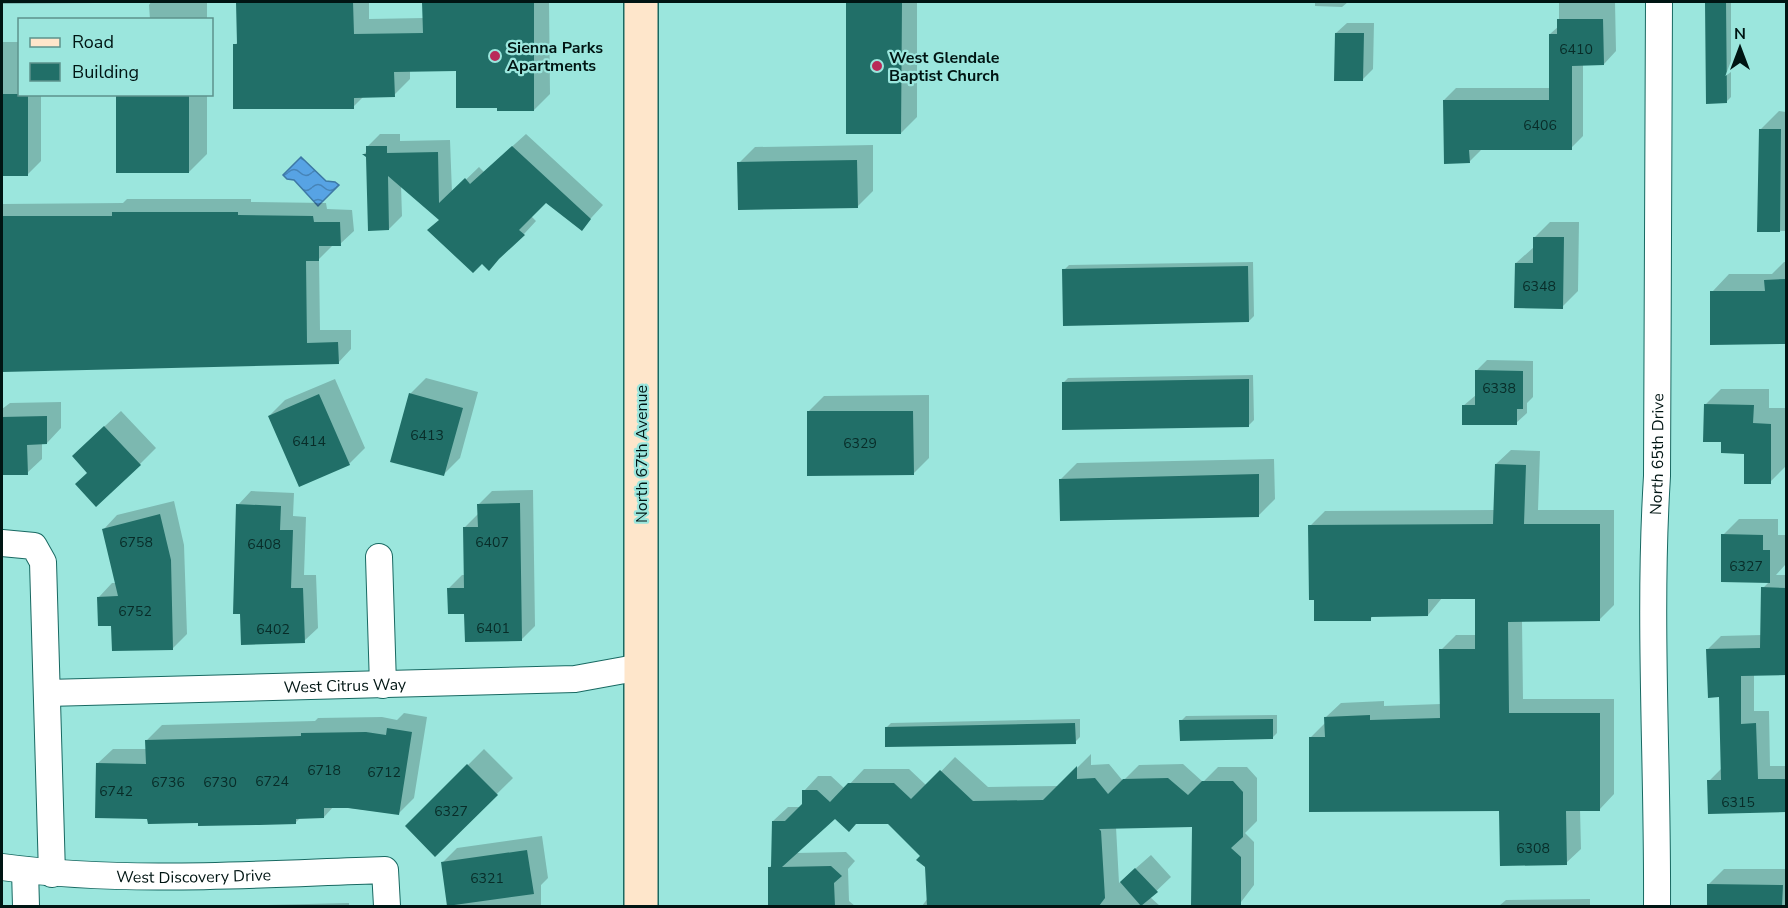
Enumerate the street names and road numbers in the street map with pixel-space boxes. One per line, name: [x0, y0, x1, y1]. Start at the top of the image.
street label: North 67th Avenue: [631, 385, 653, 523]
street label: North 65th Drive: [1645, 393, 1669, 515]
street label: West Citrus Way: [283, 673, 407, 699]
street label: West Discovery Drive: [116, 864, 272, 889]

